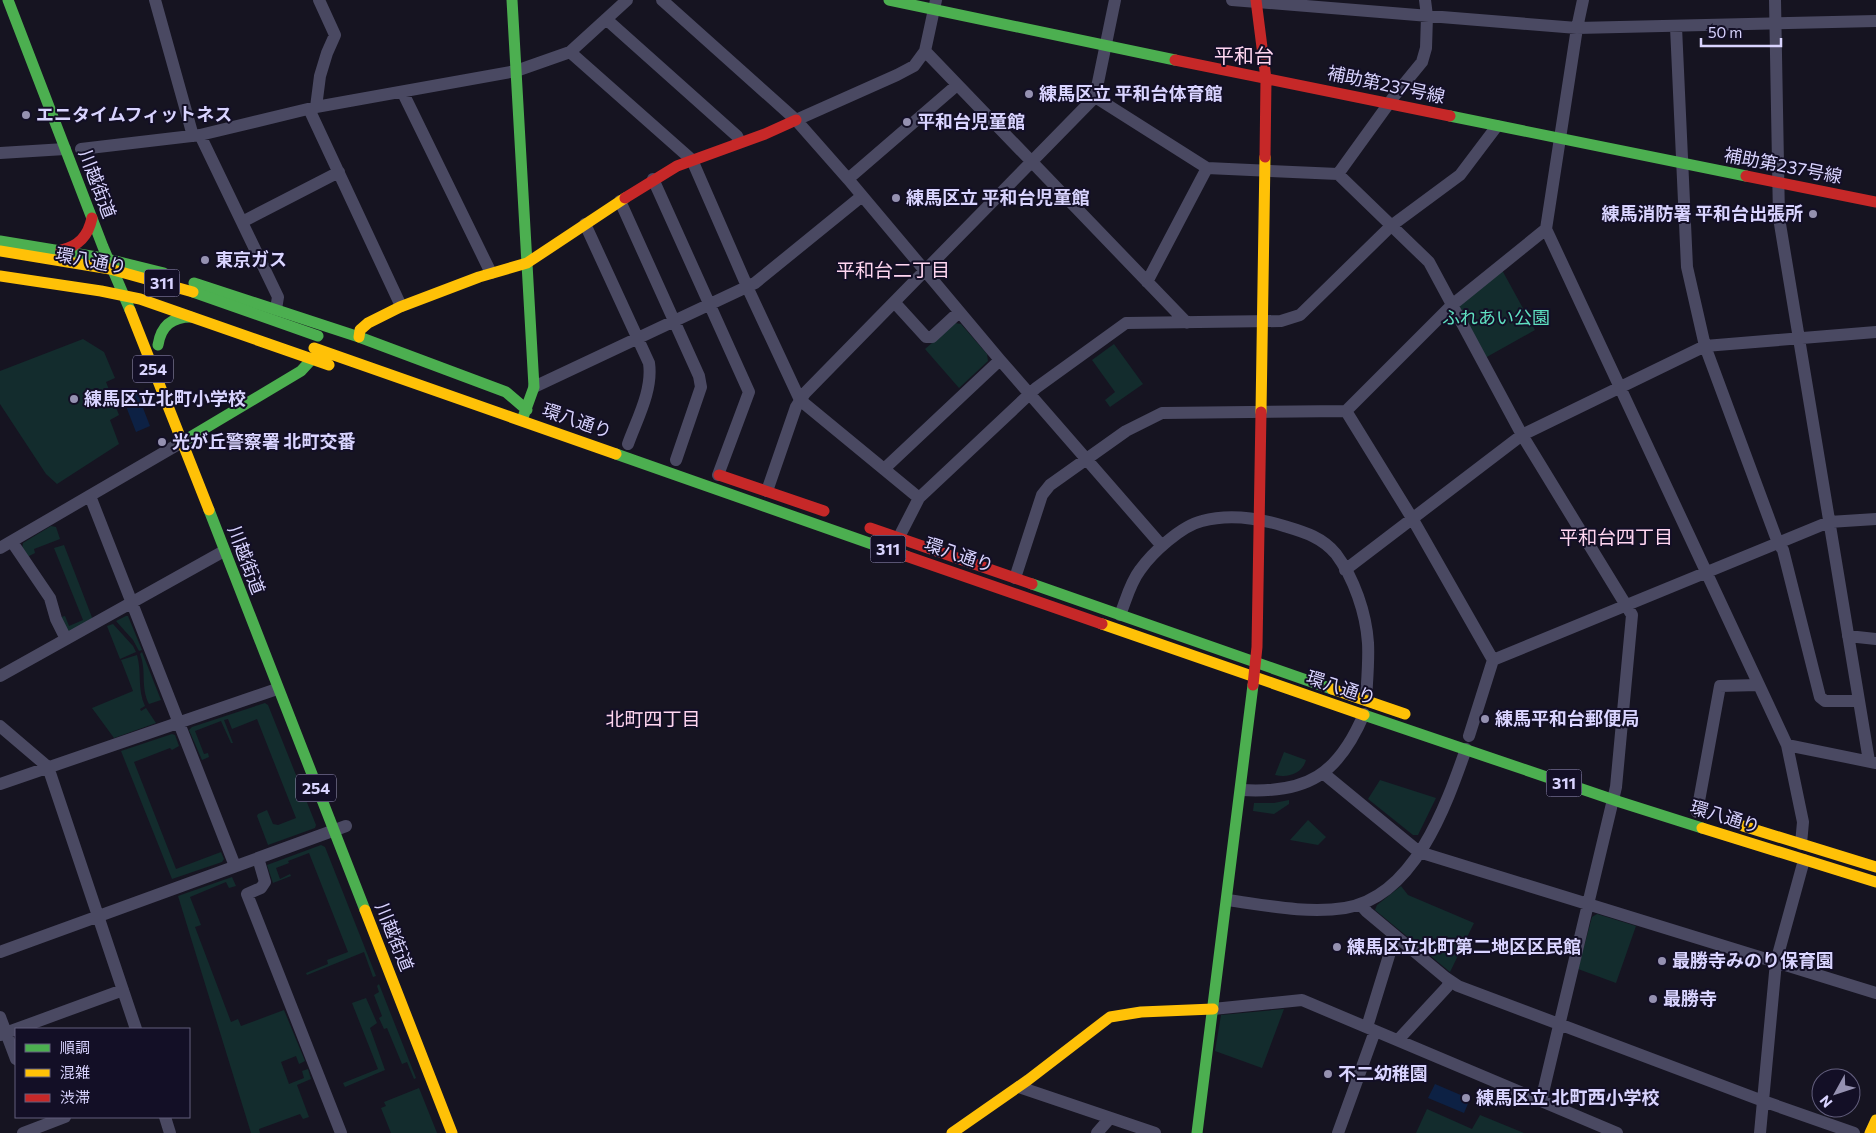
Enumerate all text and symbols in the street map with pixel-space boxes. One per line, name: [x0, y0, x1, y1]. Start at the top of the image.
scale bar: [1701, 15, 1781, 47]
text: 50 m: [1708, 23, 1742, 41]
district label: 平和台: [1214, 43, 1274, 67]
street label: 補助第237号線: [1325, 61, 1447, 107]
place label: 練馬区立 平和台体育館: [1039, 82, 1222, 104]
marker: 練馬区立 平和台体育館: [1023, 88, 1035, 100]
place label: エニタイムフィットネス: [36, 103, 232, 125]
marker: エニタイムフィットネス: [20, 109, 32, 121]
place label: 平和台児童館: [917, 110, 1025, 132]
marker: 平和台児童館: [901, 116, 913, 128]
street label: 補助第237号線: [1722, 143, 1844, 187]
street label: 川越街道: [75, 146, 121, 221]
place label: 練馬区立 平和台児童館: [906, 186, 1089, 208]
marker: 練馬区立 平和台児童館: [890, 192, 902, 204]
place label: 練馬消防署 平和台出張所: [1602, 202, 1803, 224]
marker: 練馬消防署 平和台出張所: [1807, 208, 1819, 220]
street label: 環八通り: [54, 242, 129, 278]
place label: 東京ガス: [215, 248, 287, 270]
marker: 東京ガス: [199, 254, 211, 266]
district label: 平和台二丁目: [836, 258, 950, 281]
road number: 311: [144, 270, 180, 296]
park label: ふれあい公園: [1442, 306, 1550, 328]
road number: 254: [133, 356, 173, 382]
place label: 練馬区立北町小学校: [84, 387, 246, 409]
marker: 練馬区立北町小学校: [68, 393, 80, 405]
street label: 環八通り: [540, 398, 615, 442]
place label: 光が丘警察署 北町交番: [172, 430, 355, 452]
marker: 光が丘警察署 北町交番: [156, 436, 168, 448]
street label: 川越街道: [224, 522, 270, 597]
district label: 平和台四丁目: [1559, 525, 1673, 548]
street label: 環八通り: [922, 532, 997, 576]
road number: 311: [870, 536, 906, 562]
street label: 環八通り: [1304, 665, 1379, 709]
district label: 北町四丁目: [605, 707, 701, 730]
place label: 練馬平和台郵便局: [1495, 707, 1639, 729]
marker: 練馬平和台郵便局: [1479, 713, 1491, 725]
road number: 311: [1546, 770, 1582, 796]
road number: 254: [296, 774, 336, 801]
street label: 環八通り: [1688, 795, 1763, 837]
street label: 川越街道: [371, 899, 419, 974]
place label: 練馬区立北町第二地区区民館: [1347, 935, 1581, 957]
marker: 練馬区立北町第二地区区民館: [1331, 941, 1343, 953]
place label: 最勝寺みのり保育園: [1672, 949, 1834, 971]
marker: 最勝寺みのり保育園: [1656, 955, 1668, 967]
place label: 最勝寺: [1663, 987, 1717, 1009]
marker: 最勝寺: [1647, 993, 1659, 1005]
legend: [15, 1028, 190, 1118]
text: 順調: [60, 1038, 90, 1056]
place label: 不二幼稚園: [1338, 1062, 1428, 1084]
text: 混雑: [60, 1063, 90, 1081]
marker: 不二幼稚園: [1322, 1068, 1334, 1080]
north arrow: [1811, 1068, 1861, 1118]
place label: 練馬区立 北町西小学校: [1476, 1086, 1659, 1108]
text: 渋滞: [60, 1088, 90, 1106]
marker: 練馬区立 北町西小学校: [1460, 1092, 1472, 1104]
text: N: [1816, 1092, 1836, 1111]

